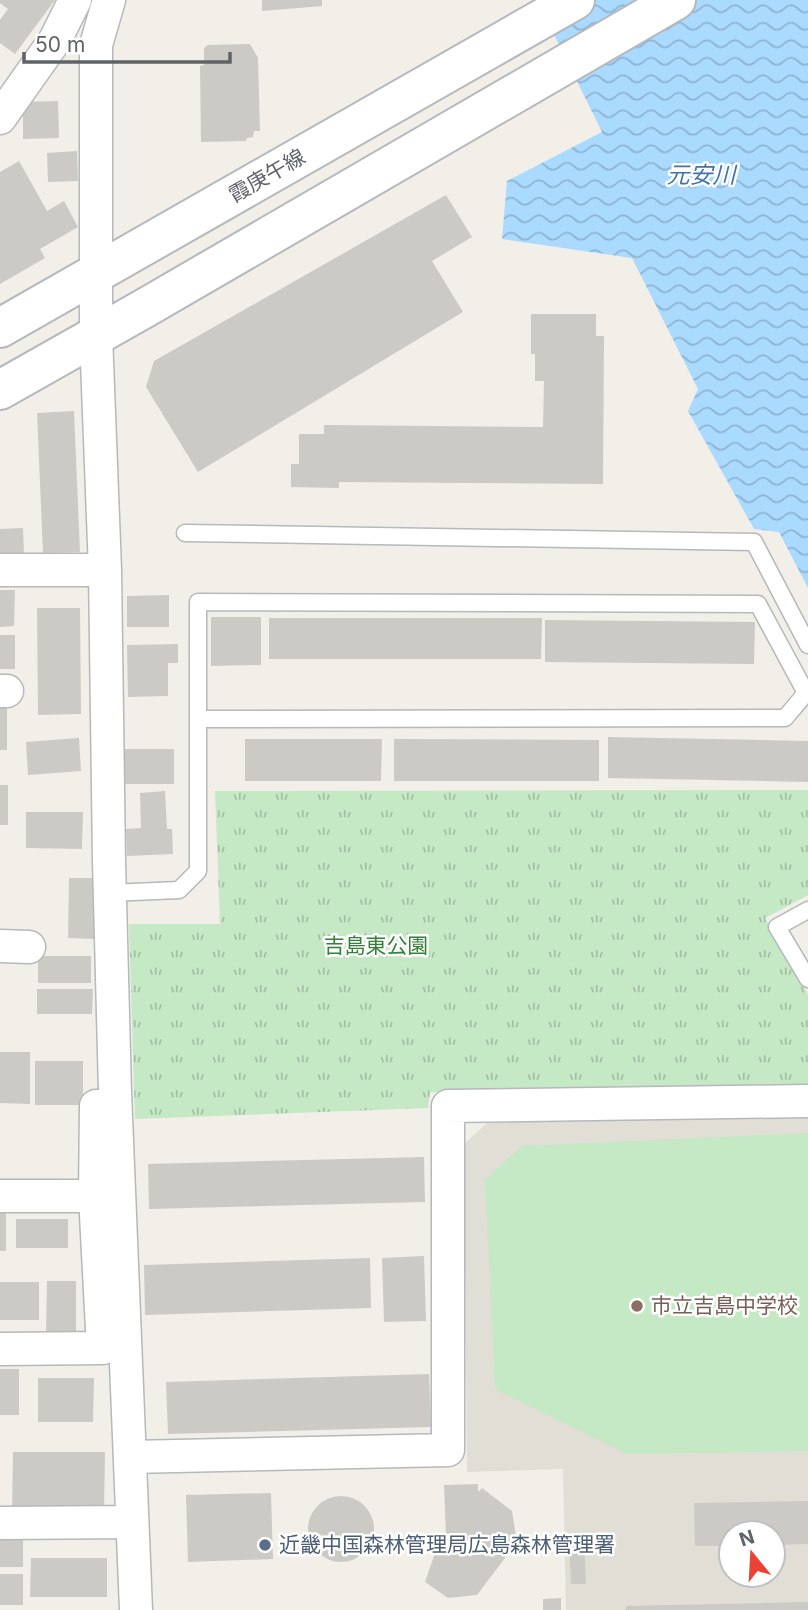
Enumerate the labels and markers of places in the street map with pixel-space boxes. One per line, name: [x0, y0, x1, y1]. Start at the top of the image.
place label: 市立吉島中学校: [651, 1293, 798, 1318]
marker: 市立吉島中学校: [629, 1298, 645, 1314]
place label: 近畿中国森林管理局広島森林管理署: [279, 1532, 615, 1557]
marker: 近畿中国森林管理局広島森林管理署: [257, 1537, 273, 1553]

